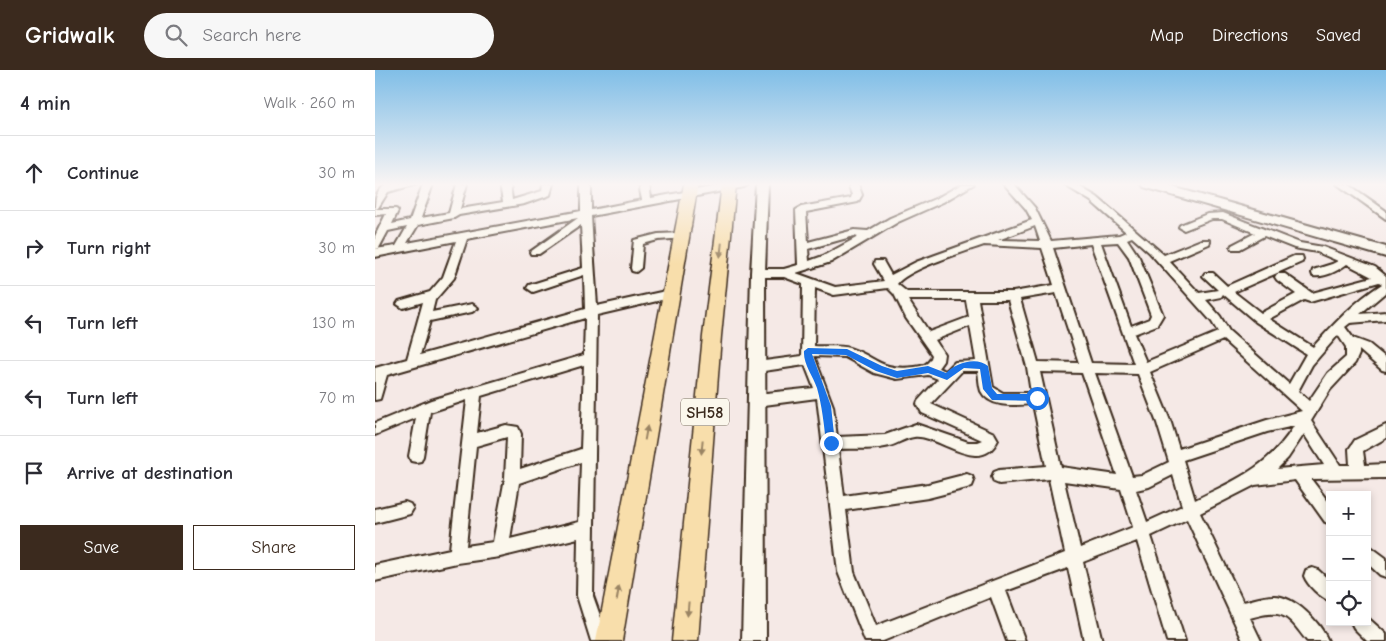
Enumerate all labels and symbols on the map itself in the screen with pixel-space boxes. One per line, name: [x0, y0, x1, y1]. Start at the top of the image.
one-way arrow: [717, 242, 725, 258]
route start: [1026, 387, 1049, 410]
road number: SH58: [681, 398, 729, 426]
one-way arrow: [642, 425, 650, 441]
route end: [820, 432, 843, 455]
one-way arrow: [698, 439, 706, 455]
one-way arrow: [614, 585, 622, 601]
one-way arrow: [684, 601, 692, 617]

